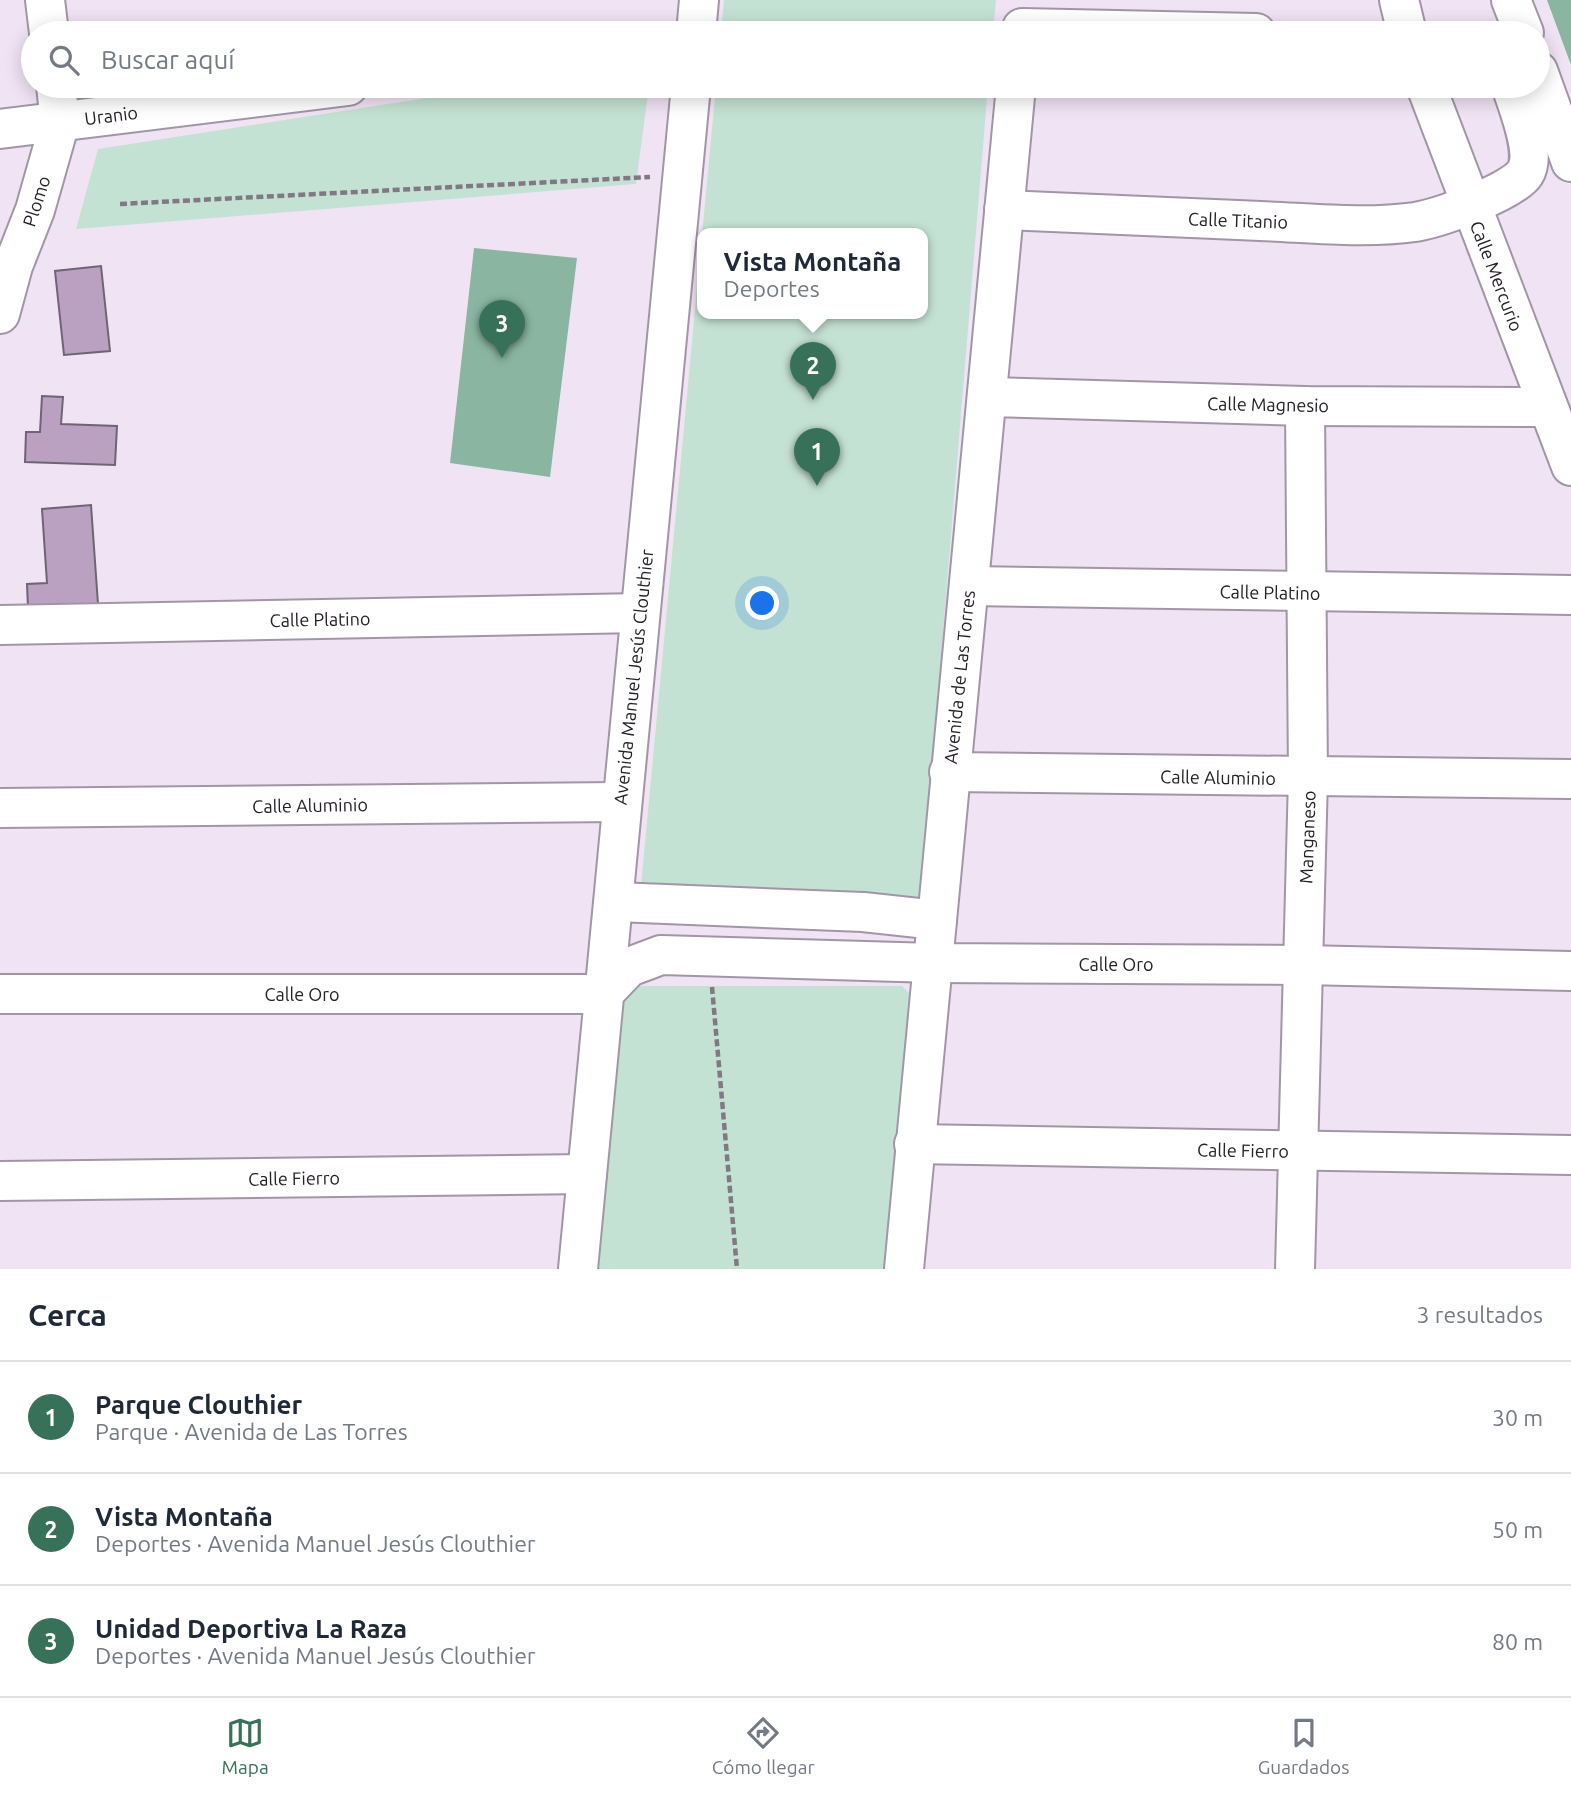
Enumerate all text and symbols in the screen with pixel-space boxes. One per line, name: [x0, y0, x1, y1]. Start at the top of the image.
search box: [21, 21, 1550, 98]
icon: search: [45, 41, 83, 79]
text: Buscar aquí: [101, 45, 235, 74]
street label: Uranio: [83, 102, 139, 128]
street label: Plomo: [18, 173, 54, 229]
street label: Calle Titanio: [1188, 208, 1288, 232]
street label: Calle Mercurio: [1467, 218, 1527, 334]
popup: [697, 228, 928, 319]
text: Vista Montaña: [724, 247, 901, 276]
text: Deportes: [724, 276, 820, 301]
pin: 3: [479, 300, 525, 358]
pin: 2: [790, 342, 836, 400]
street label: Calle Magnesio: [1207, 393, 1329, 415]
pin: 1: [794, 428, 840, 486]
street label: Avenida Manuel Jesús Clouthier: [610, 548, 656, 806]
street label: Calle Platino: [1219, 581, 1321, 603]
your location: [745, 586, 779, 620]
street label: Avenida de Las Torres: [940, 589, 978, 765]
street label: Calle Platino: [269, 608, 371, 630]
street label: Calle Aluminio: [1160, 766, 1276, 788]
street label: Manganeso: [1295, 790, 1319, 884]
street label: Calle Aluminio: [252, 794, 368, 816]
street label: Calle Oro: [1078, 954, 1154, 974]
street label: Calle Oro: [264, 984, 340, 1004]
street label: Calle Fierro: [1197, 1139, 1289, 1161]
street label: Calle Fierro: [248, 1167, 340, 1189]
text: Cerca: [28, 1298, 107, 1332]
text: 3 resultados: [1417, 1302, 1543, 1327]
text: Parque Clouthier: [95, 1390, 302, 1419]
text: 1: [45, 1405, 57, 1430]
text: 30 m: [1492, 1405, 1543, 1430]
text: Parque · Avenida de Las Torres: [95, 1419, 408, 1444]
text: Vista Montaña: [95, 1502, 273, 1531]
text: 2: [45, 1517, 57, 1542]
text: 50 m: [1492, 1517, 1543, 1542]
text: Deportes · Avenida Manuel Jesús Clouthier: [95, 1531, 536, 1556]
text: Unidad Deportiva La Raza: [95, 1614, 407, 1643]
text: 3: [45, 1629, 57, 1654]
text: 80 m: [1492, 1629, 1543, 1654]
text: Deportes · Avenida Manuel Jesús Clouthier: [95, 1643, 536, 1668]
tab: Mapa: [222, 1714, 269, 1778]
tab: Cómo llegar: [712, 1714, 815, 1778]
tab: Guardados: [1258, 1714, 1349, 1778]

